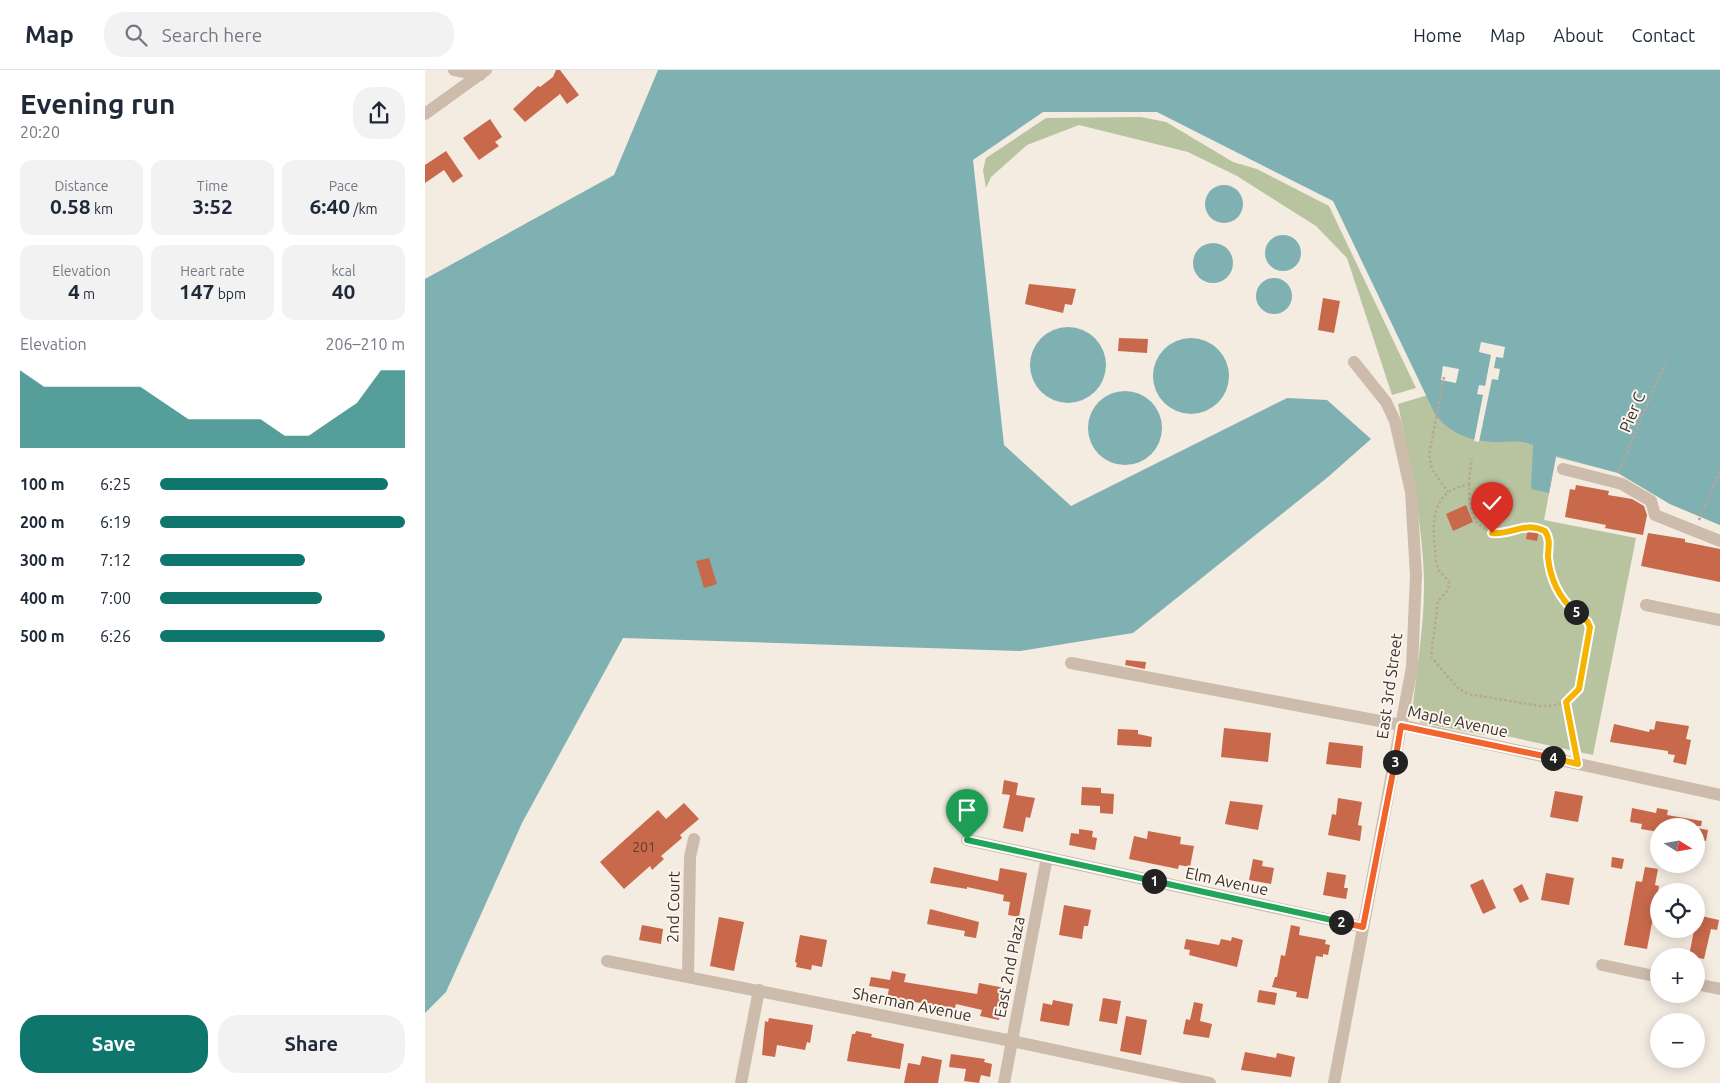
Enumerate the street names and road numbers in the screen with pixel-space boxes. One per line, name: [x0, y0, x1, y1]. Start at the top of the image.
street label: Pier C: [1616, 389, 1649, 435]
street label: East 3rd Street: [1373, 631, 1405, 740]
street label: Maple Avenue: [1406, 702, 1510, 740]
street label: Elm Avenue: [1184, 863, 1270, 899]
street label: 2nd Court: [663, 870, 683, 943]
street label: East 2nd Plaza: [990, 915, 1028, 1019]
street label: Sherman Avenue: [851, 984, 973, 1024]

